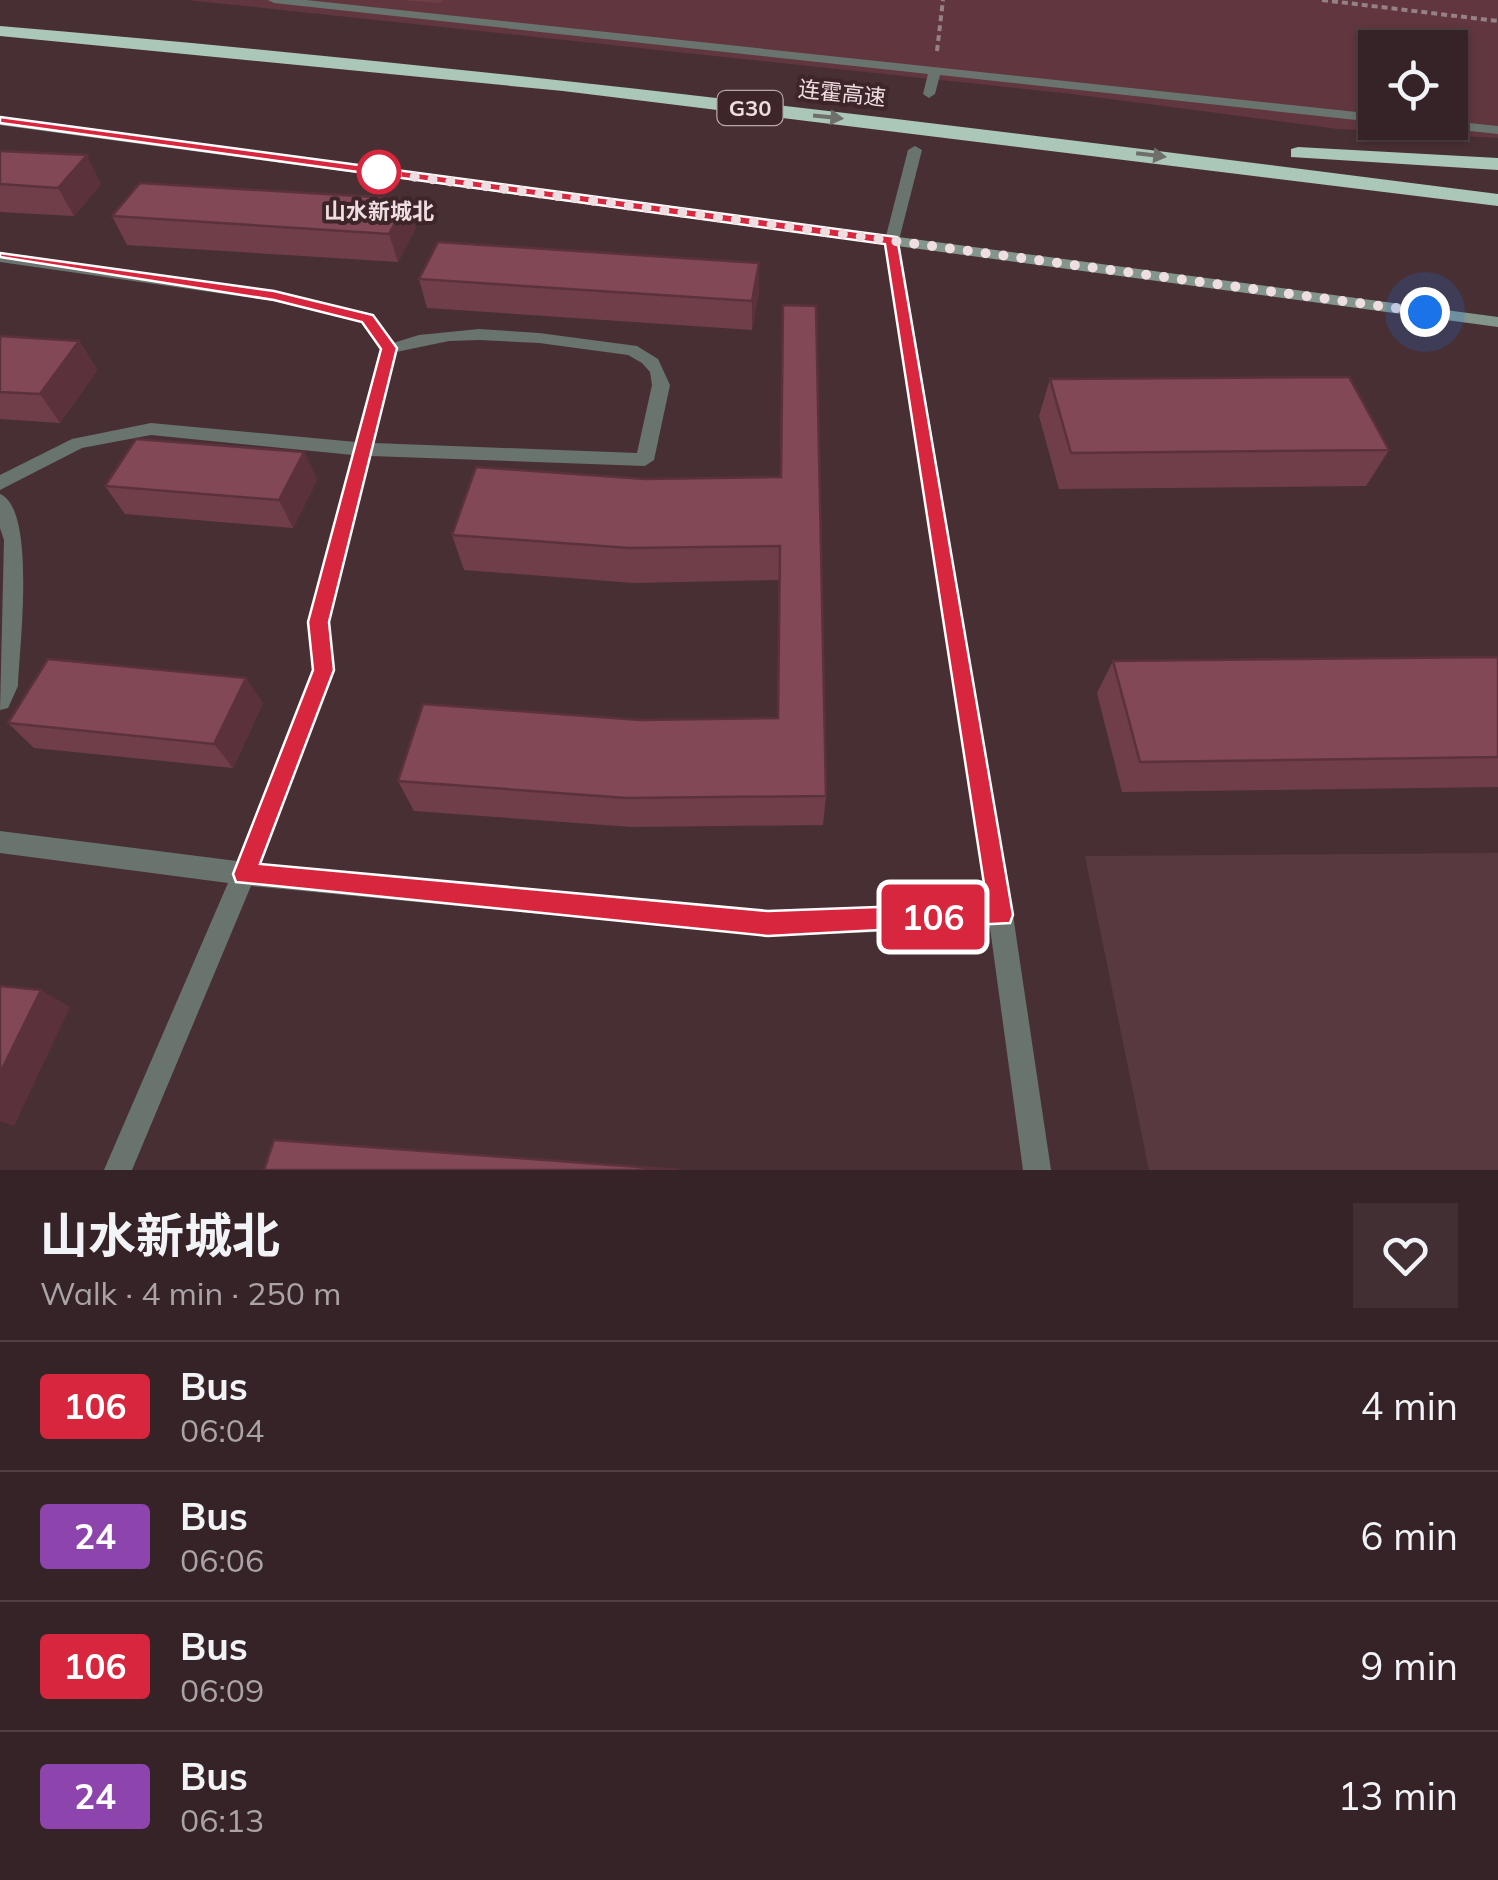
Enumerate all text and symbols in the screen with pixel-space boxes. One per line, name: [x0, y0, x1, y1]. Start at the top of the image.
map controls: [1358, 30, 1468, 140]
button: locate: [1358, 30, 1468, 140]
street label: 连霍高速: [797, 74, 887, 112]
road number: G30: [718, 91, 782, 125]
one-way arrow: [813, 109, 844, 125]
one-way arrow: [1135, 148, 1167, 164]
marker: 山水新城北: [358, 151, 400, 193]
place label: 山水新城北: [324, 197, 434, 225]
your location: [1400, 287, 1450, 337]
line badge: 106: [876, 884, 990, 950]
text: 106: [901, 895, 965, 939]
button: heart: [1353, 1203, 1458, 1308]
text: 山水新城北: [40, 1205, 280, 1265]
text: Walk · 4 min · 250 m: [40, 1273, 341, 1313]
text: Bus: [180, 1362, 248, 1410]
text: 4 min: [1361, 1382, 1458, 1430]
text: 106: [63, 1384, 127, 1428]
text: 06:04: [180, 1410, 264, 1450]
text: Bus: [180, 1492, 248, 1540]
text: 6 min: [1361, 1512, 1458, 1560]
text: 24: [74, 1514, 116, 1558]
text: 06:06: [180, 1540, 264, 1580]
text: Bus: [180, 1622, 248, 1670]
text: 9 min: [1361, 1642, 1458, 1690]
text: 106: [63, 1644, 127, 1688]
text: 06:09: [180, 1670, 264, 1710]
text: Bus: [180, 1752, 248, 1800]
text: 13 min: [1338, 1772, 1458, 1820]
text: 24: [74, 1774, 116, 1818]
text: 06:13: [180, 1800, 264, 1840]

